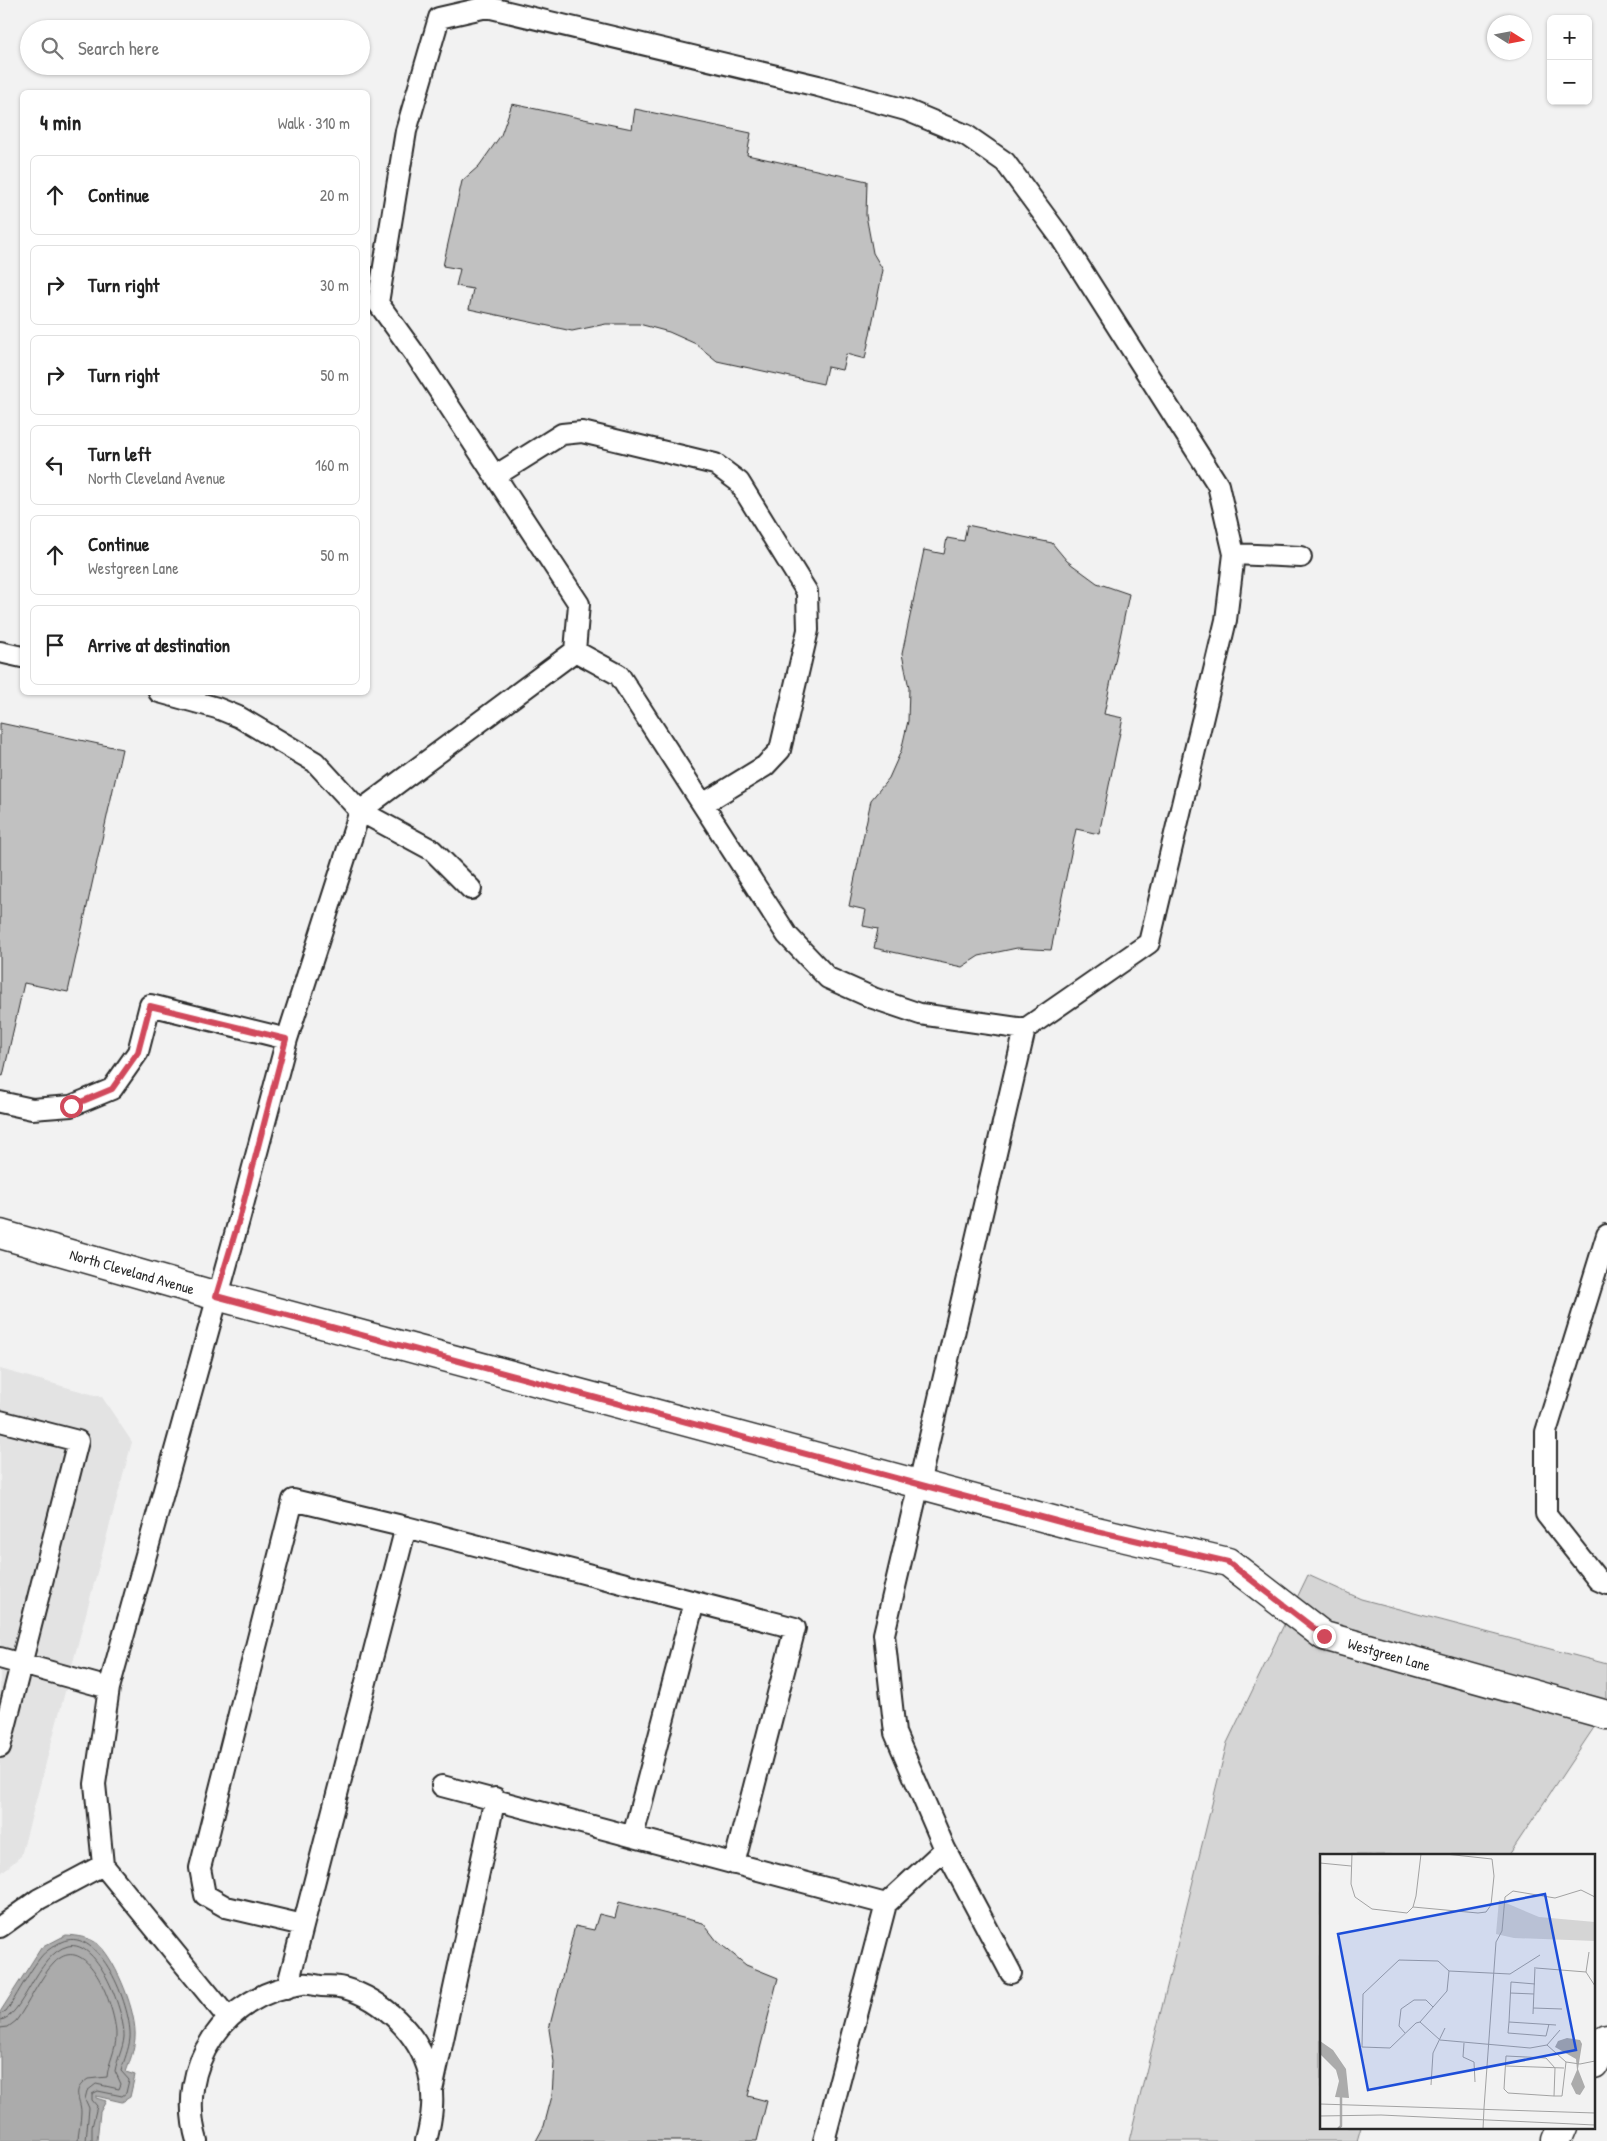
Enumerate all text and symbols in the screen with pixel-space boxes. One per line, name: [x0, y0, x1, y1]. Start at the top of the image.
north arrow: [1487, 15, 1532, 60]
map controls: [1547, 15, 1592, 105]
button: +: [1547, 15, 1592, 60]
search box: [20, 20, 370, 75]
icon: search: [38, 34, 66, 62]
text: Search here: [78, 35, 159, 61]
button: −: [1547, 60, 1592, 105]
text: 4 min: [40, 108, 81, 137]
text: Walk · 310 m: [278, 112, 350, 134]
icon: ahead: [41, 181, 69, 209]
text: Continue: [88, 182, 149, 208]
text: 20 m: [320, 184, 349, 206]
icon: right: [41, 271, 69, 299]
text: Turn right: [88, 272, 159, 298]
text: 30 m: [320, 274, 349, 296]
icon: right: [41, 361, 69, 389]
text: Turn right: [88, 362, 159, 388]
text: 50 m: [321, 364, 349, 386]
text: Turn left: [88, 441, 151, 467]
icon: left: [41, 451, 69, 479]
text: 160 m: [315, 454, 349, 476]
text: North Cleveland Avenue: [88, 467, 225, 489]
text: Continue: [88, 531, 149, 557]
icon: ahead: [41, 541, 69, 569]
text: 50 m: [321, 544, 349, 566]
text: Westgreen Lane: [88, 557, 179, 579]
icon: arrive: [41, 631, 69, 659]
text: Arrive at destination: [88, 632, 230, 658]
route start: [60, 1095, 83, 1118]
street label: North Cleveland Avenue: [67, 1244, 197, 1299]
route end: [1313, 1625, 1336, 1648]
street label: Westgreen Lane: [1345, 1633, 1433, 1676]
inset map: [1320, 1854, 1594, 2128]

